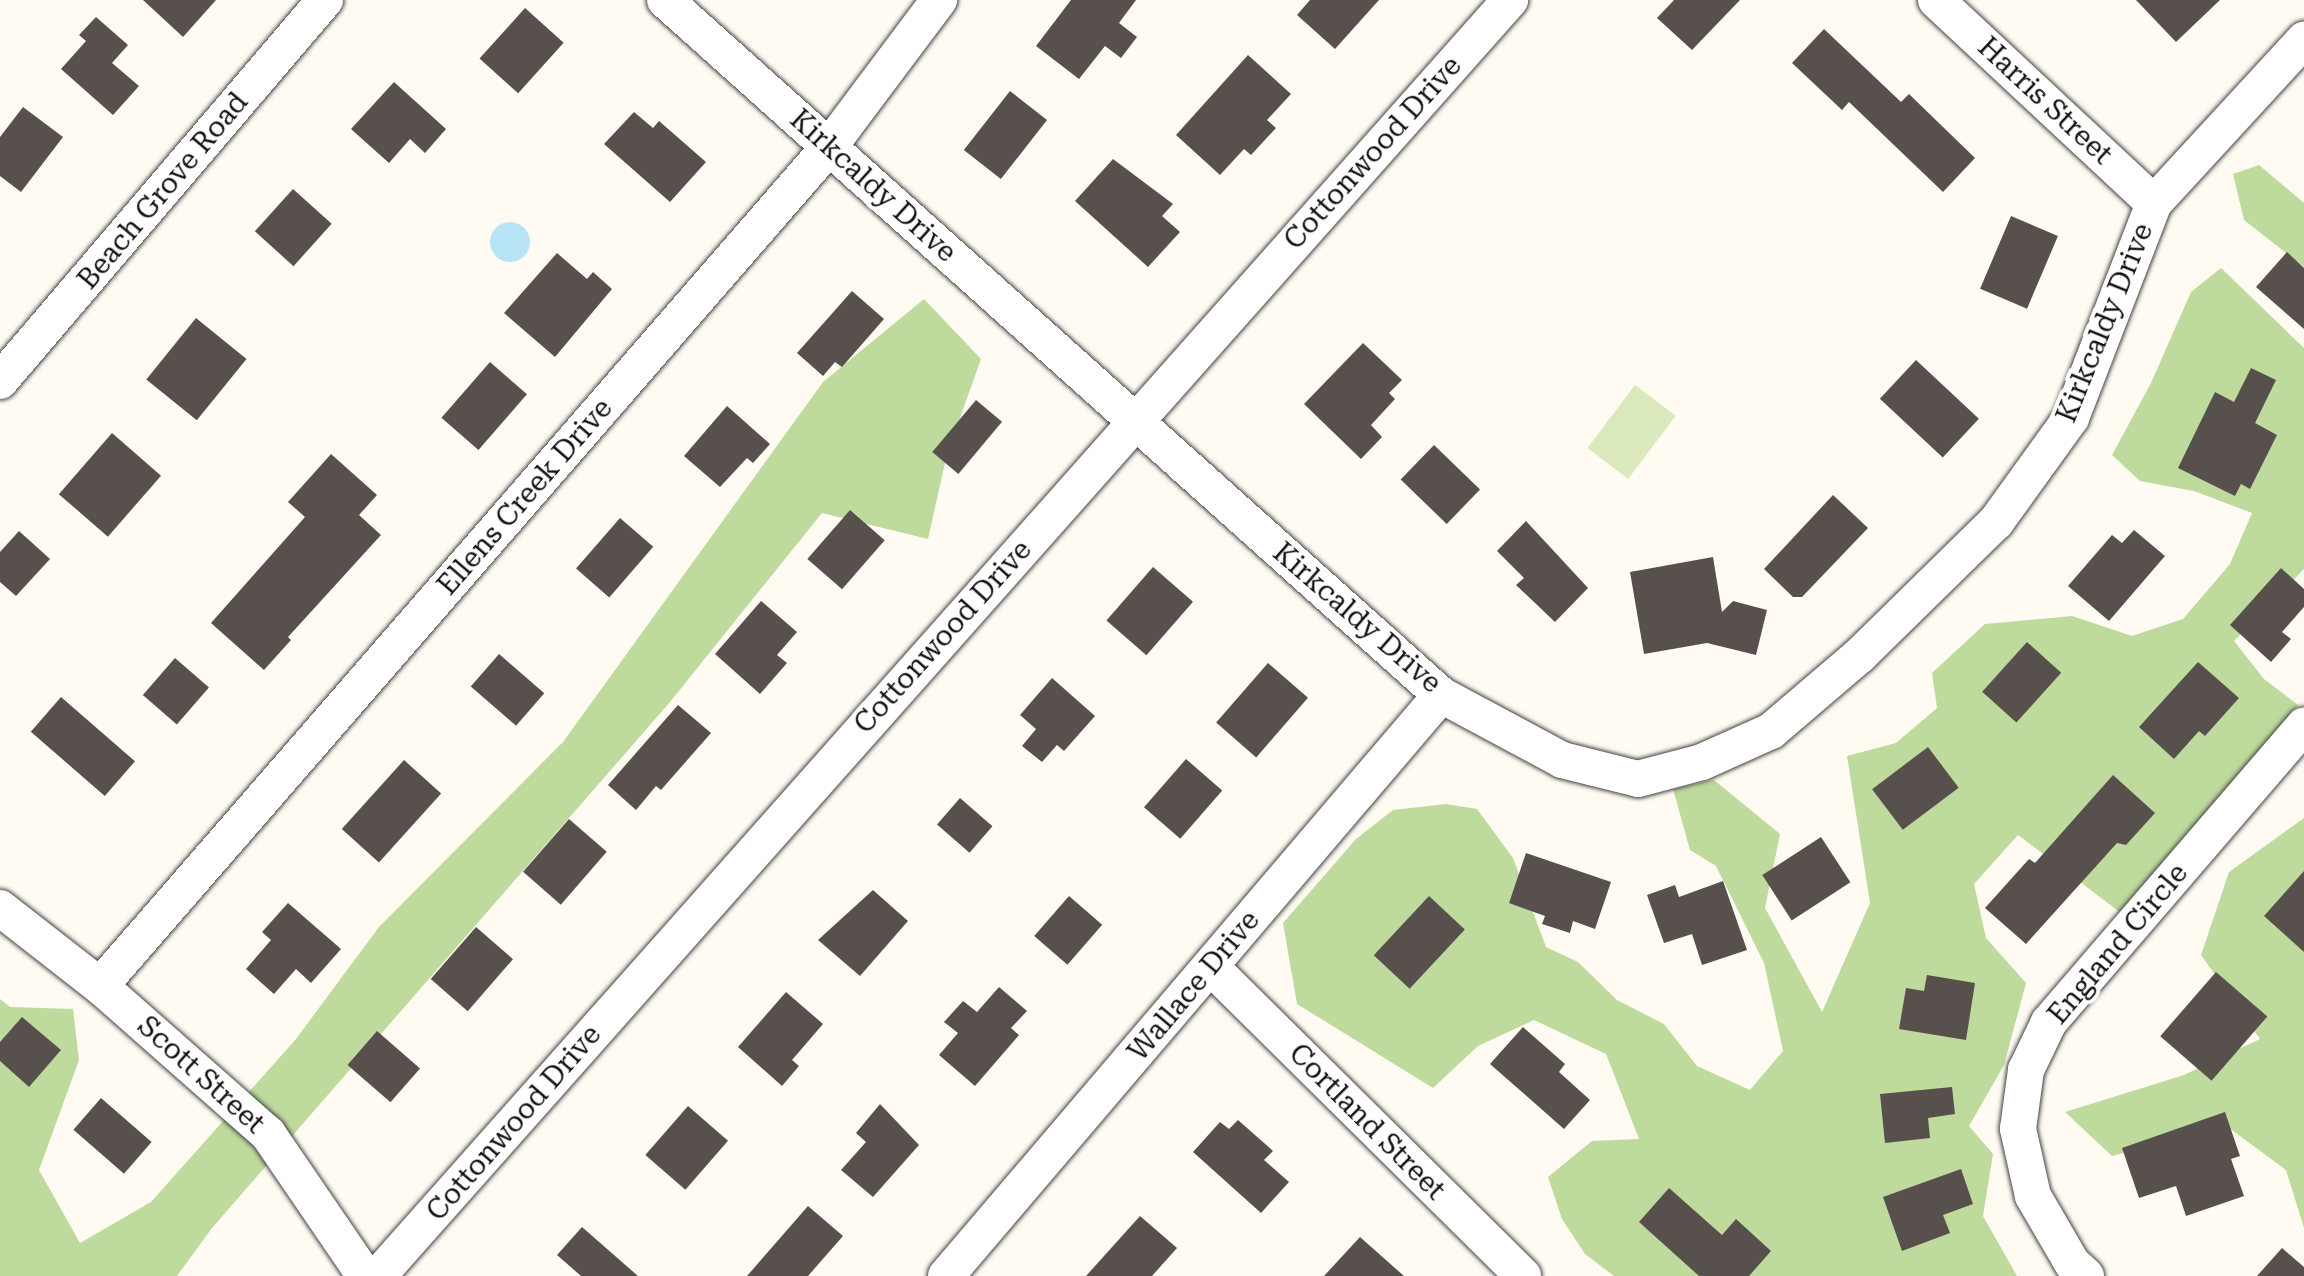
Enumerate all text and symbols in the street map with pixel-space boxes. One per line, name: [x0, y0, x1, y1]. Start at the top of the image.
street label: Harris Street: [1971, 30, 2119, 172]
street label: Cottonwood Drive: [1277, 49, 1469, 257]
street label: Beach Grove Road: [71, 86, 255, 296]
street label: Kirkcaldy Drive: [783, 103, 963, 269]
street label: Kirkcaldy Drive: [2050, 218, 2160, 428]
street label: Ellens Creek Drive: [431, 392, 619, 602]
street label: Cottonwood Drive: [847, 533, 1039, 741]
street label: Kirkcaldy Drive: [1266, 536, 1448, 700]
street label: England Circle: [2041, 857, 2195, 1031]
street label: Wallace Drive: [1121, 904, 1267, 1068]
street label: Scott Street: [131, 1009, 271, 1141]
street label: Cottonwood Drive: [420, 1018, 608, 1228]
street label: Cortland Street: [1282, 1037, 1452, 1207]

